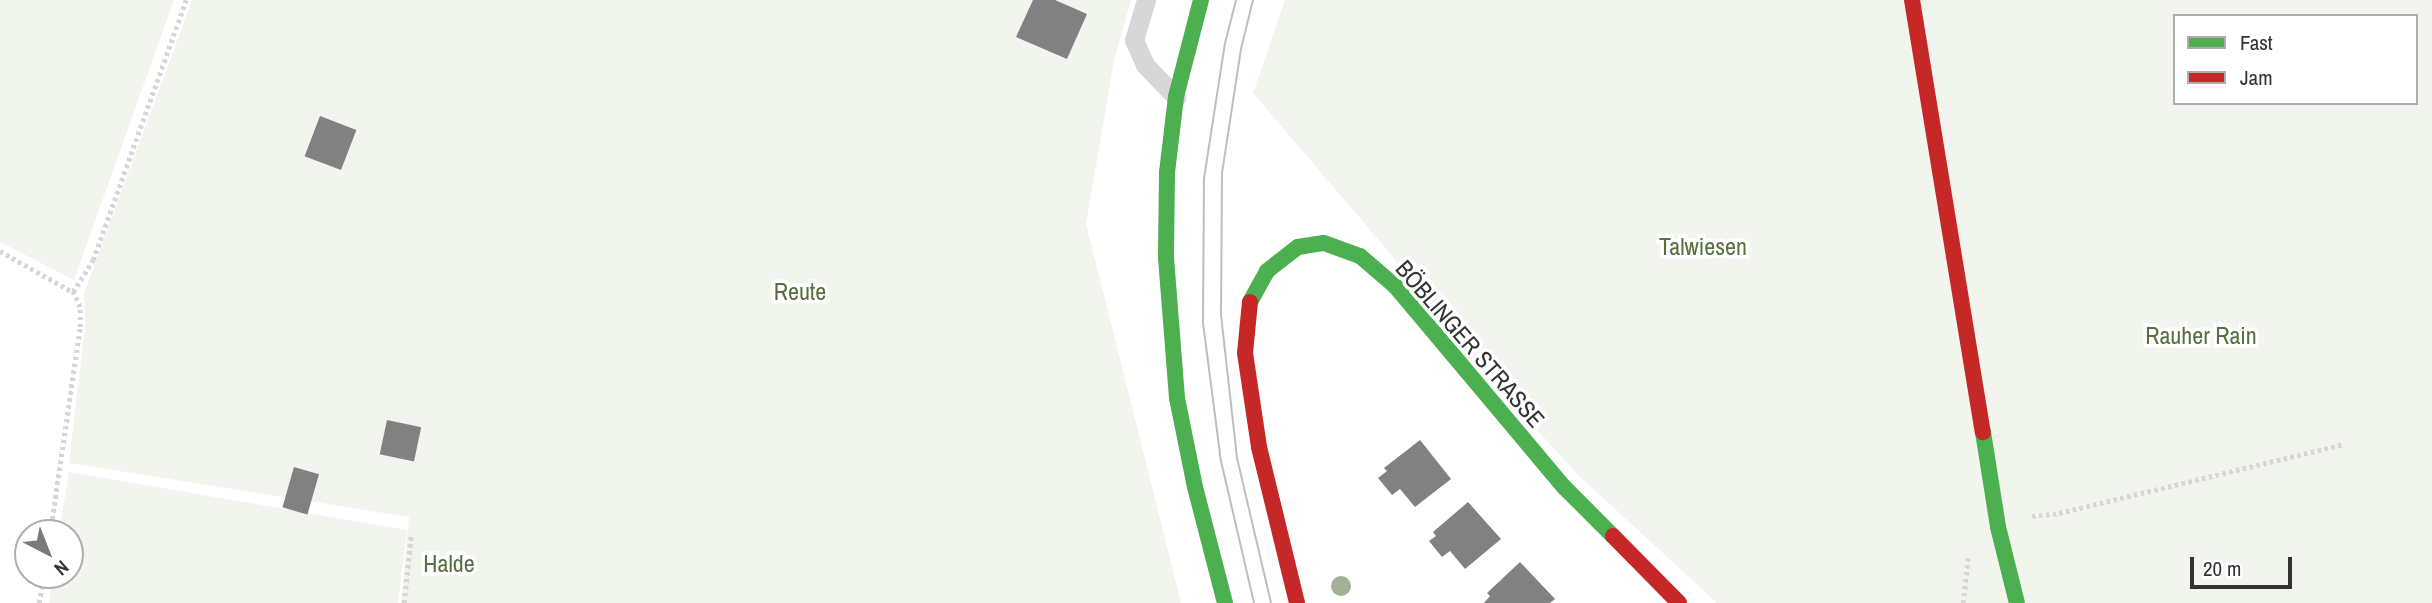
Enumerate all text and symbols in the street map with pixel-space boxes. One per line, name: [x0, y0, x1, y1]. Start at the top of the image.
legend: [2173, 14, 2418, 105]
text: Fast: [2240, 28, 2273, 57]
text: Jam: [2240, 63, 2273, 92]
park label: Talwiesen: [1659, 233, 1747, 261]
street label: BÖBLINGER STRASSE: [1390, 254, 1550, 434]
park label: Reute: [774, 278, 826, 306]
park label: Rauher Rain: [2145, 322, 2257, 350]
north arrow: [14, 519, 84, 589]
scale bar: [2194, 544, 2296, 588]
park label: Halde: [423, 550, 475, 578]
text: 20 m: [2203, 554, 2241, 583]
text: N: [49, 555, 75, 582]

